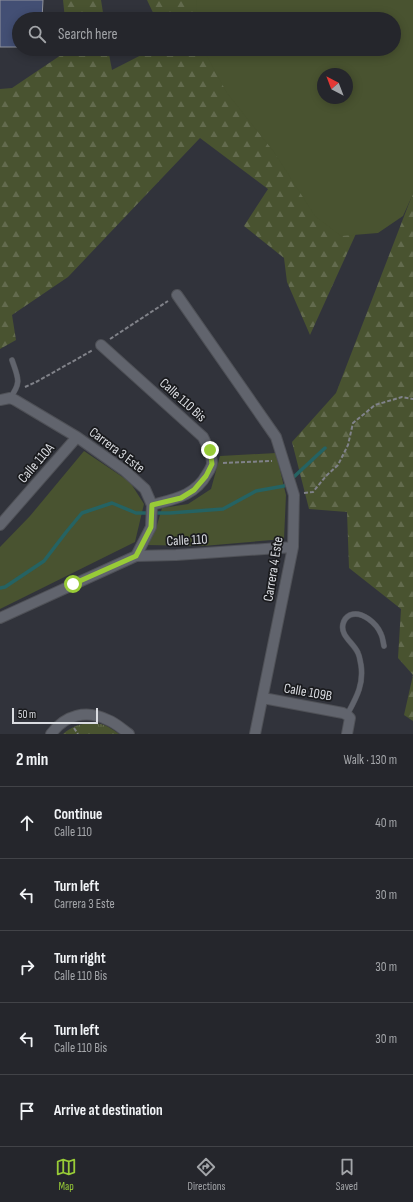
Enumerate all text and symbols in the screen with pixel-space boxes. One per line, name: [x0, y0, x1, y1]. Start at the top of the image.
search box: [12, 12, 401, 56]
icon: search: [26, 23, 48, 45]
text: Search here: [58, 25, 118, 44]
north arrow: [317, 68, 353, 104]
street label: Calle 110 Bis: [156, 375, 210, 425]
street label: Carrera 3 Este: [86, 424, 148, 476]
street label: Calle 110A: [14, 439, 58, 486]
route end: [201, 441, 219, 459]
street label: Calle 110: [166, 530, 208, 550]
street label: Carrera 4 Este: [259, 535, 287, 603]
route start: [64, 575, 82, 593]
street label: Calle 109B: [283, 679, 333, 705]
scale bar: [12, 706, 98, 725]
text: 50 m: [18, 708, 36, 721]
text: 2 min: [16, 750, 48, 770]
text: Walk · 130 m: [344, 752, 397, 768]
text: Continue: [54, 805, 103, 824]
icon: ahead: [16, 812, 38, 834]
text: 40 m: [375, 815, 397, 831]
text: Calle 110: [54, 824, 92, 840]
text: Turn left: [54, 877, 99, 896]
icon: left: [16, 884, 38, 906]
text: 30 m: [375, 887, 397, 903]
text: Carrera 3 Este: [54, 896, 115, 912]
text: Turn right: [54, 949, 106, 968]
icon: right: [16, 956, 38, 978]
text: 30 m: [375, 959, 397, 975]
text: Calle 110 Bis: [54, 968, 107, 984]
text: Turn left: [54, 1021, 99, 1040]
icon: left: [16, 1028, 38, 1050]
text: 30 m: [375, 1031, 397, 1047]
text: Calle 110 Bis: [54, 1040, 107, 1056]
icon: arrive: [16, 1100, 38, 1122]
text: Arrive at destination: [54, 1101, 163, 1120]
tab: Map: [55, 1156, 77, 1193]
tab: Directions: [188, 1156, 225, 1193]
tab: Saved: [336, 1156, 358, 1193]

